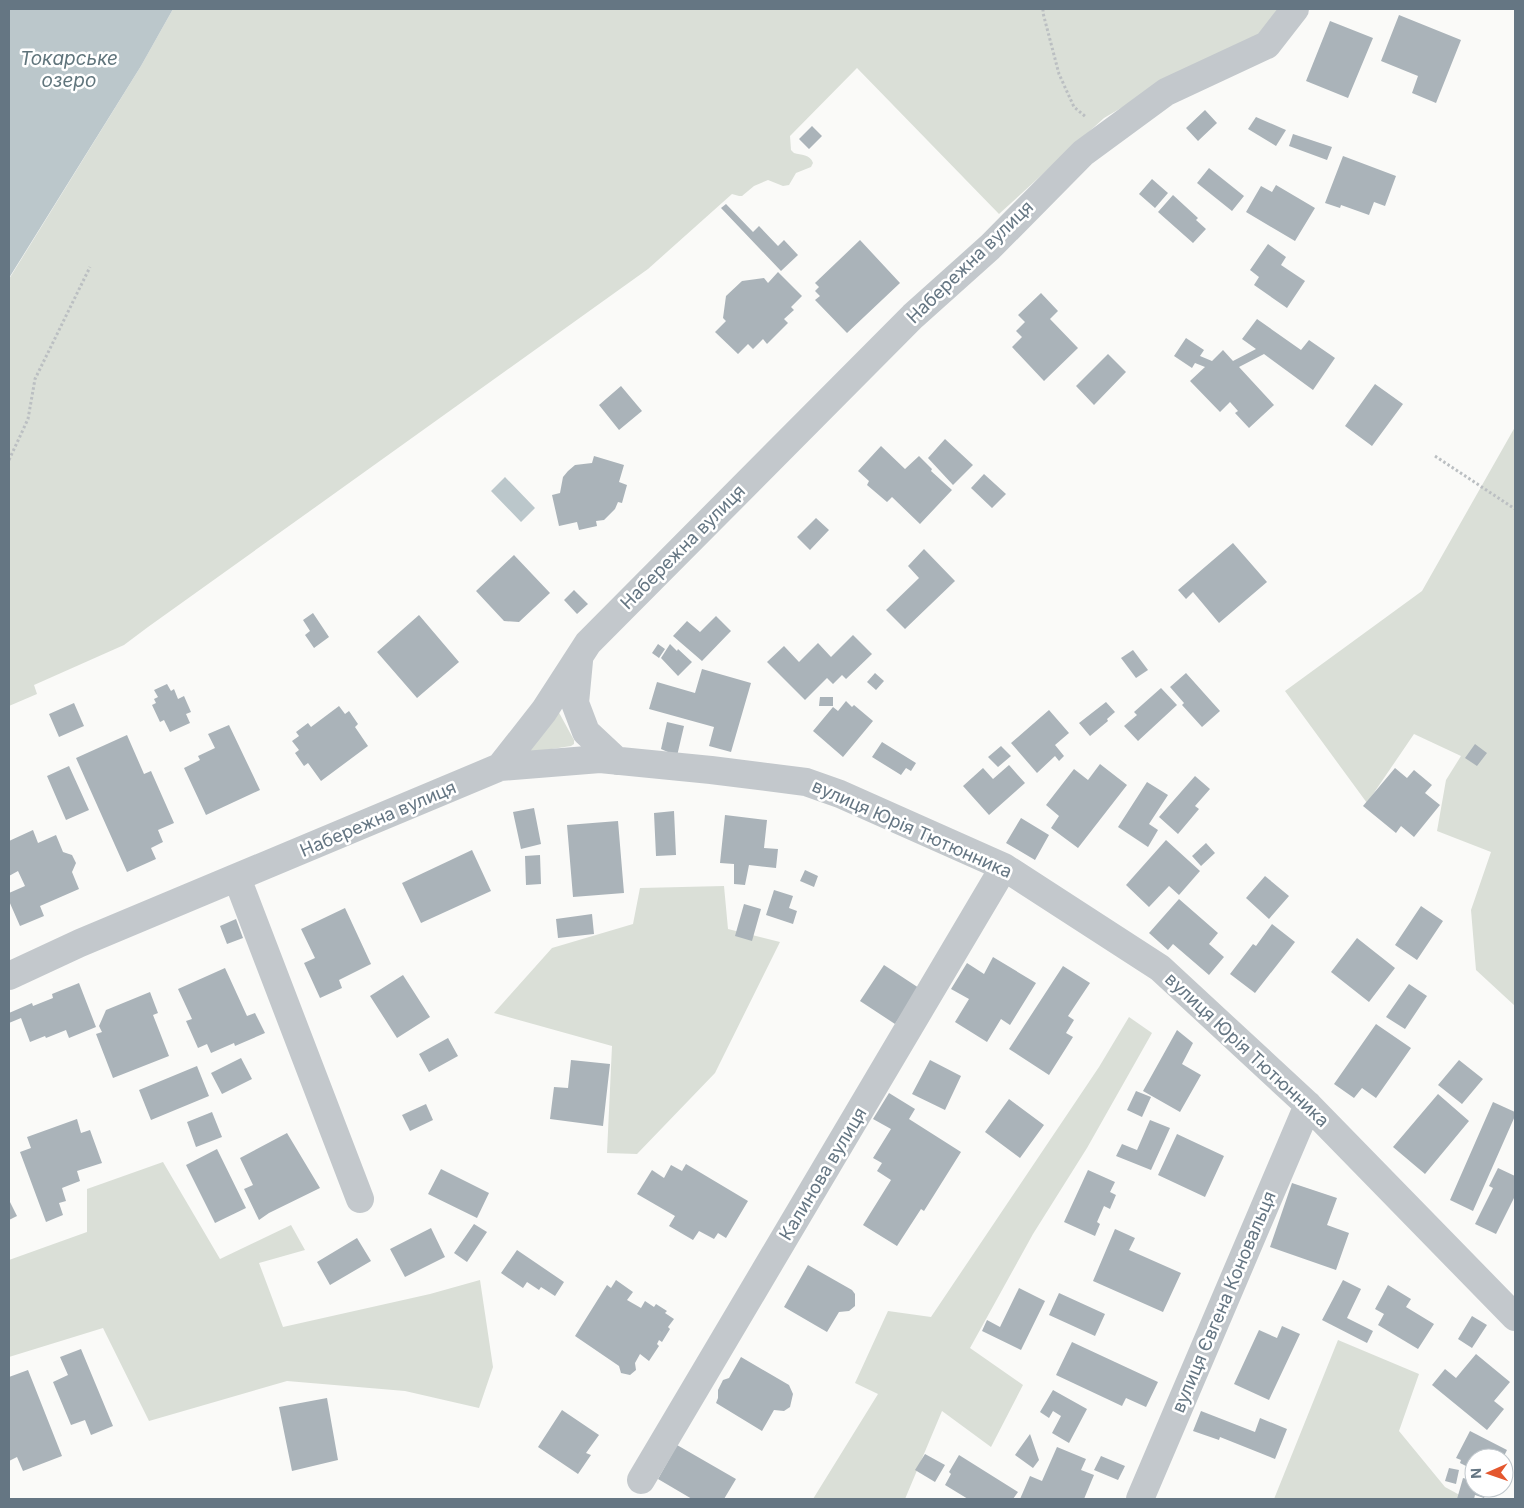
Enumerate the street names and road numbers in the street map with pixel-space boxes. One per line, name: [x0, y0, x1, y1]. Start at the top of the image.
street label: Набережна вулиця: [902, 196, 1037, 327]
street label: Набережна вулиця: [616, 480, 749, 613]
street label: вулиця Юрія Тютюнника: [809, 775, 1015, 882]
street label: Набережна вулиця: [297, 776, 459, 861]
street label: вулиця Юрія Тютюнника: [1161, 968, 1334, 1131]
street label: Калинова вулиця: [775, 1104, 871, 1244]
street label: вулиця Євгена Коновальця: [1167, 1188, 1280, 1416]

